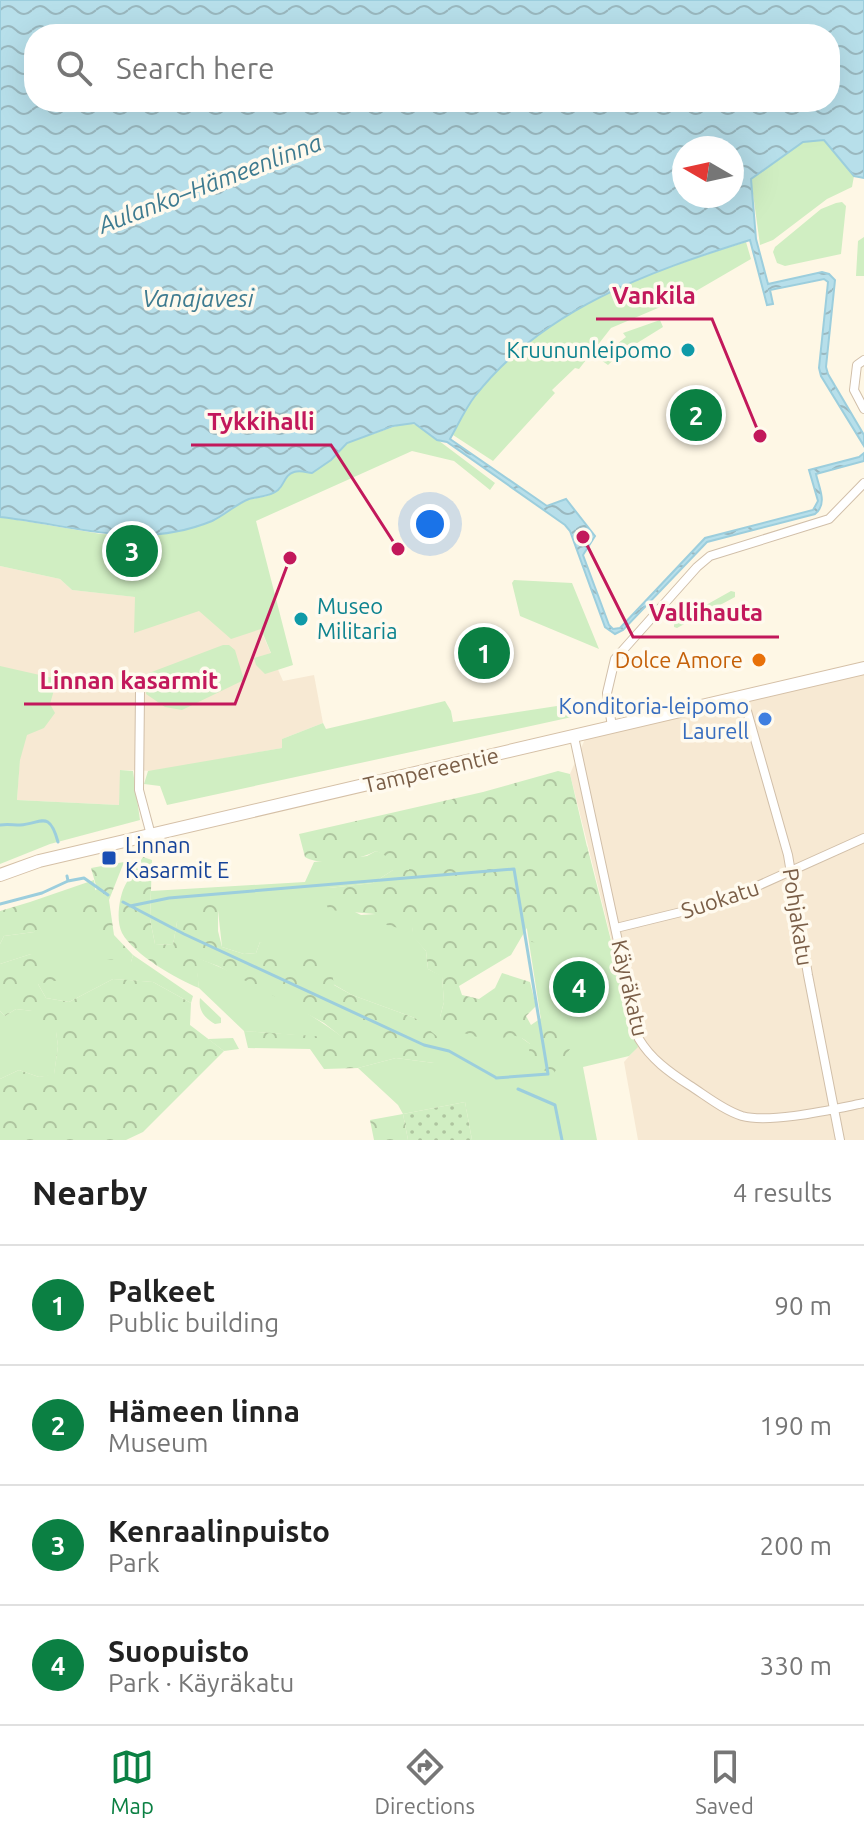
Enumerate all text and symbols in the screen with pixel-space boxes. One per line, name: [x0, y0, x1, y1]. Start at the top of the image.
search box: [24, 24, 840, 112]
icon: search: [52, 46, 96, 90]
text: Search here: [116, 51, 275, 85]
water label: Aulanko–Hämeenlinna: [93, 128, 325, 239]
north arrow: [672, 136, 744, 208]
callout: Vankila: [596, 271, 712, 319]
text: Vankila: [612, 282, 696, 309]
water label: Vanajavesi: [142, 285, 255, 312]
place label: Kruununleipomo: [507, 337, 672, 362]
marker: Kruununleipomo: [679, 341, 697, 359]
pin: 2: [670, 385, 722, 445]
callout: Tykkihalli: [191, 397, 331, 445]
text: Tykkihalli: [207, 408, 315, 435]
your location: [410, 504, 450, 544]
pin: 3: [106, 521, 158, 581]
callout: Vallihauta: [633, 589, 779, 637]
place label: Museo Militaria: [317, 593, 397, 643]
text: Vallihauta: [649, 599, 763, 626]
marker: Museo Militaria: [292, 610, 310, 628]
pin: 1: [458, 623, 510, 683]
place label: Dolce Amore: [615, 647, 743, 672]
marker: Dolce Amore: [750, 651, 768, 669]
callout: Linnan kasarmit: [24, 656, 235, 704]
text: Linnan kasarmit: [40, 667, 218, 694]
place label: Konditoria-leipomo Laurell: [559, 693, 749, 743]
marker: Konditoria-leipomo Laurell: [756, 710, 774, 728]
street label: Tampereentie: [361, 742, 501, 797]
place label: Linnan Kasarmit E: [125, 832, 229, 882]
marker: Linnan Kasarmit E: [100, 849, 118, 867]
street label: Pohjakatu: [778, 866, 819, 968]
street label: Suokatu: [678, 874, 762, 923]
street label: Käyräkatu: [607, 937, 654, 1039]
pin: 4: [553, 957, 605, 1017]
text: Nearby: [32, 1173, 147, 1211]
text: 4 results: [733, 1178, 832, 1207]
text: Palkeet: [108, 1274, 215, 1308]
text: 1: [51, 1291, 65, 1320]
text: 90 m: [774, 1291, 832, 1320]
text: Public building: [108, 1308, 279, 1337]
text: Hämeen linna: [108, 1394, 300, 1428]
text: 2: [51, 1411, 65, 1440]
text: 190 m: [760, 1411, 832, 1440]
text: Museum: [108, 1428, 208, 1457]
text: Kenraalinpuisto: [108, 1514, 330, 1548]
text: 3: [51, 1531, 65, 1560]
text: 200 m: [760, 1531, 832, 1560]
text: Park: [108, 1548, 160, 1577]
text: Suopuisto: [108, 1634, 249, 1668]
text: 4: [51, 1651, 65, 1680]
text: 330 m: [760, 1651, 832, 1680]
text: Park · Käyräkatu: [108, 1668, 294, 1697]
tab: Map: [110, 1745, 154, 1818]
tab: Directions: [374, 1745, 475, 1818]
tab: Saved: [695, 1745, 754, 1818]

